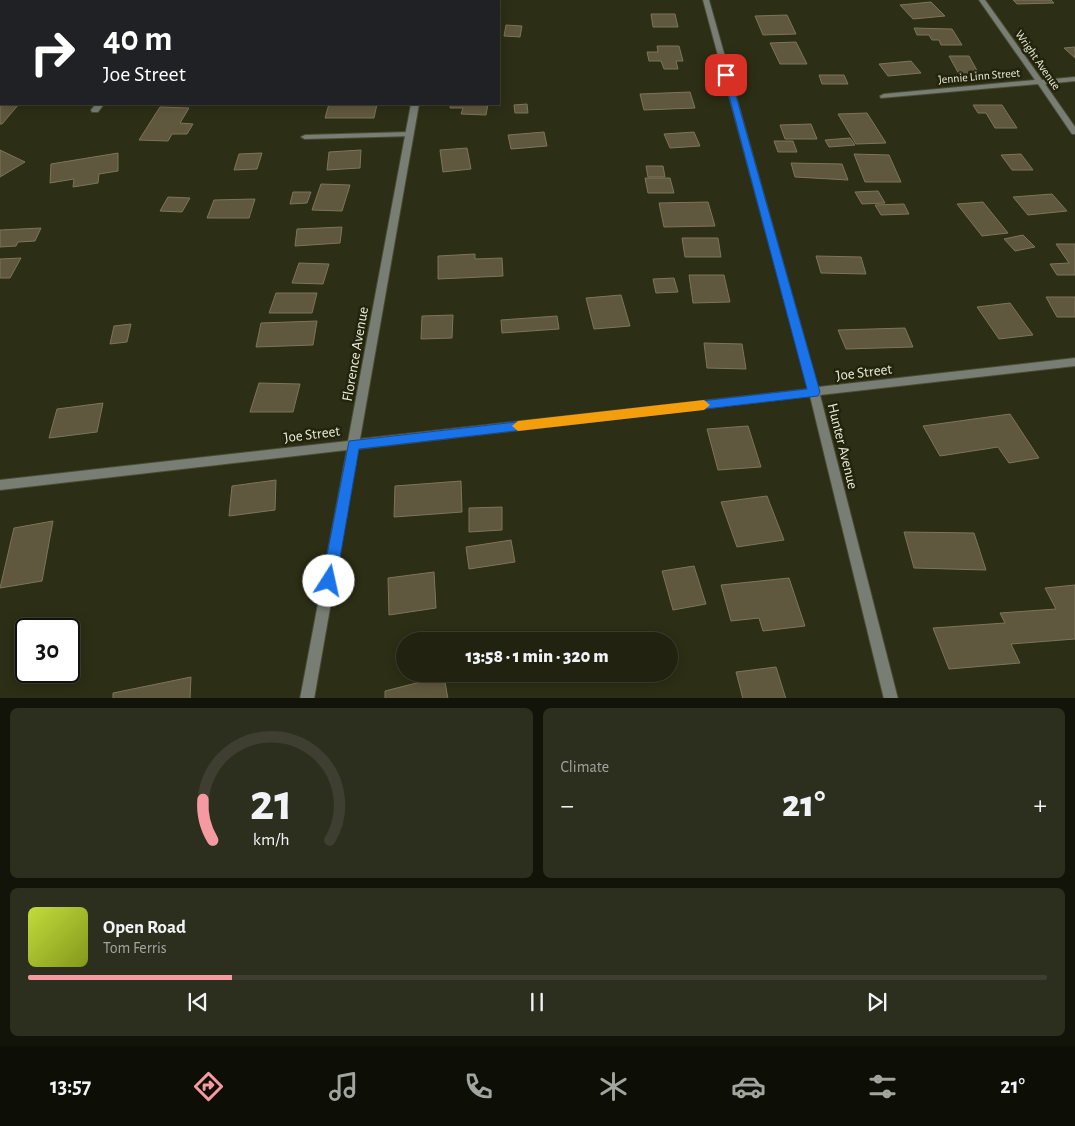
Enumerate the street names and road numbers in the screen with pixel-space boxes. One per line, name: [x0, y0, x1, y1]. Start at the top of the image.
street label: Wright Avenue: [1013, 28, 1063, 92]
street label: Jennie Linn Street: [938, 66, 1021, 86]
street label: Florence Avenue: [340, 306, 371, 403]
street label: Joe Street: [835, 362, 893, 383]
street label: Hunter Avenue: [825, 402, 860, 491]
street label: Joe Street: [283, 424, 341, 445]

